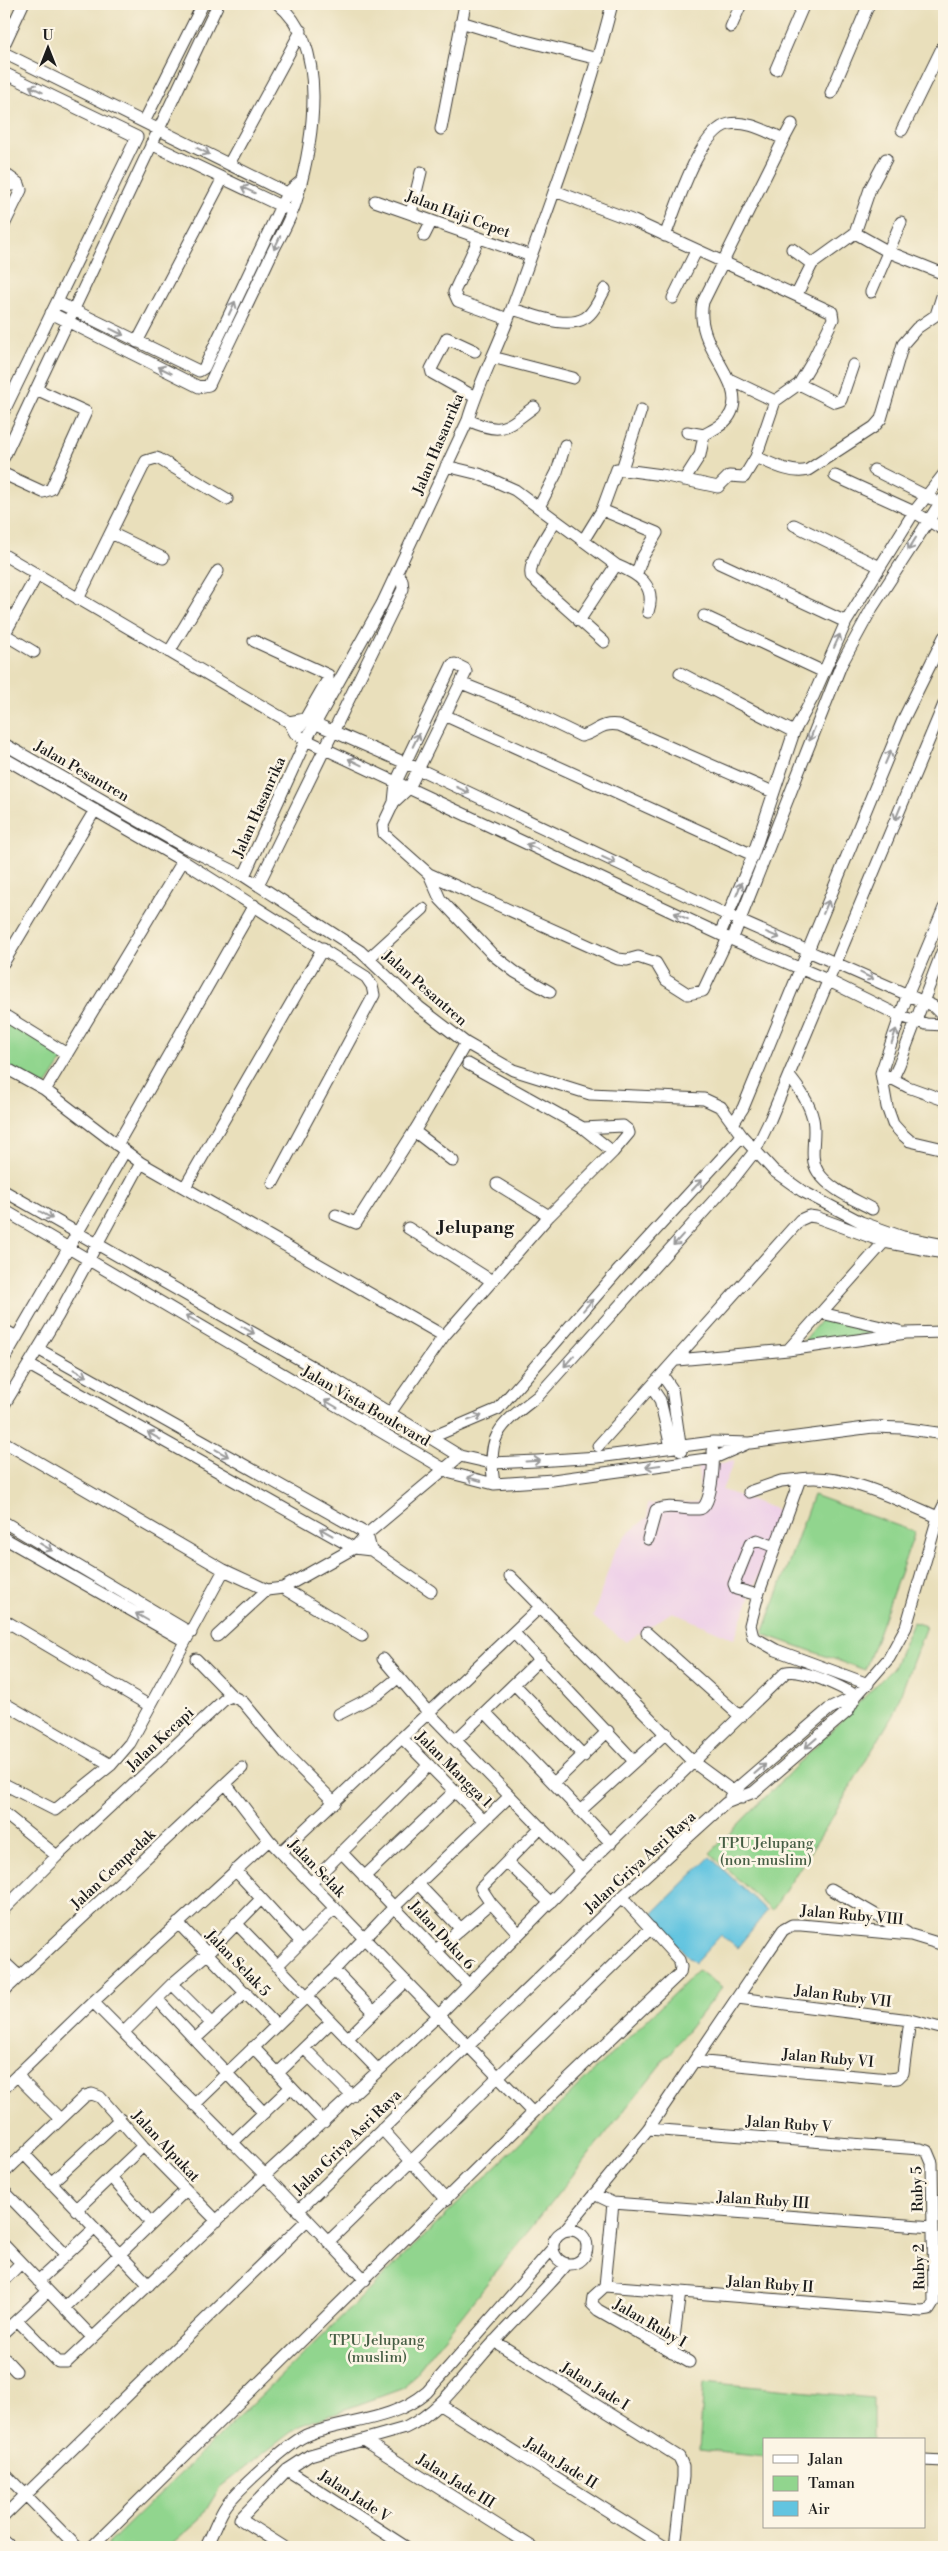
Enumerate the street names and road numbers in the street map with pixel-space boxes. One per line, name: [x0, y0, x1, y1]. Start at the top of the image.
street label: Jalan Haji Cepet: [402, 186, 513, 242]
street label: Jalan Hasanrika: [408, 390, 469, 499]
street label: Jalan Pesantren: [30, 736, 133, 806]
street label: Jalan Hasanrika: [228, 753, 290, 861]
street label: Jalan Pesantren: [378, 946, 471, 1030]
street label: Jalan Vista Boulevard: [297, 1361, 434, 1451]
street label: Jalan Kecapi: [122, 1703, 198, 1776]
street label: Jalan Mangga 1: [411, 1726, 496, 1812]
street label: Jalan Griya Asri Raya: [580, 1807, 700, 1918]
street label: Jalan Cempedak: [66, 1824, 161, 1914]
street label: Jalan Selak: [283, 1834, 350, 1902]
street label: Jalan Duku 6: [404, 1896, 478, 1974]
street label: Jalan Ruby VIII: [799, 1901, 905, 1929]
street label: Jalan Selak 5: [200, 1925, 274, 2001]
street label: Jalan Ruby VII: [792, 1981, 893, 2012]
street label: Jalan Ruby VI: [780, 2045, 875, 2072]
street label: Jalan Griya Asri Raya: [288, 2085, 406, 2200]
street label: Jalan Alpukat: [127, 2106, 204, 2187]
street label: Jalan Ruby V: [744, 2112, 833, 2137]
street label: Ruby 5: [907, 2166, 928, 2212]
street label: Jalan Ruby III: [715, 2188, 810, 2213]
street label: Ruby 2: [910, 2244, 929, 2290]
street label: Jalan Ruby II: [725, 2272, 814, 2297]
street label: Jalan Ruby I: [609, 2294, 690, 2352]
street label: Jalan Jade I: [556, 2357, 633, 2415]
street label: Jalan Jade II: [520, 2433, 601, 2494]
street label: Jalan Jade III: [412, 2449, 498, 2513]
street label: Jalan Jade V: [314, 2466, 394, 2527]

